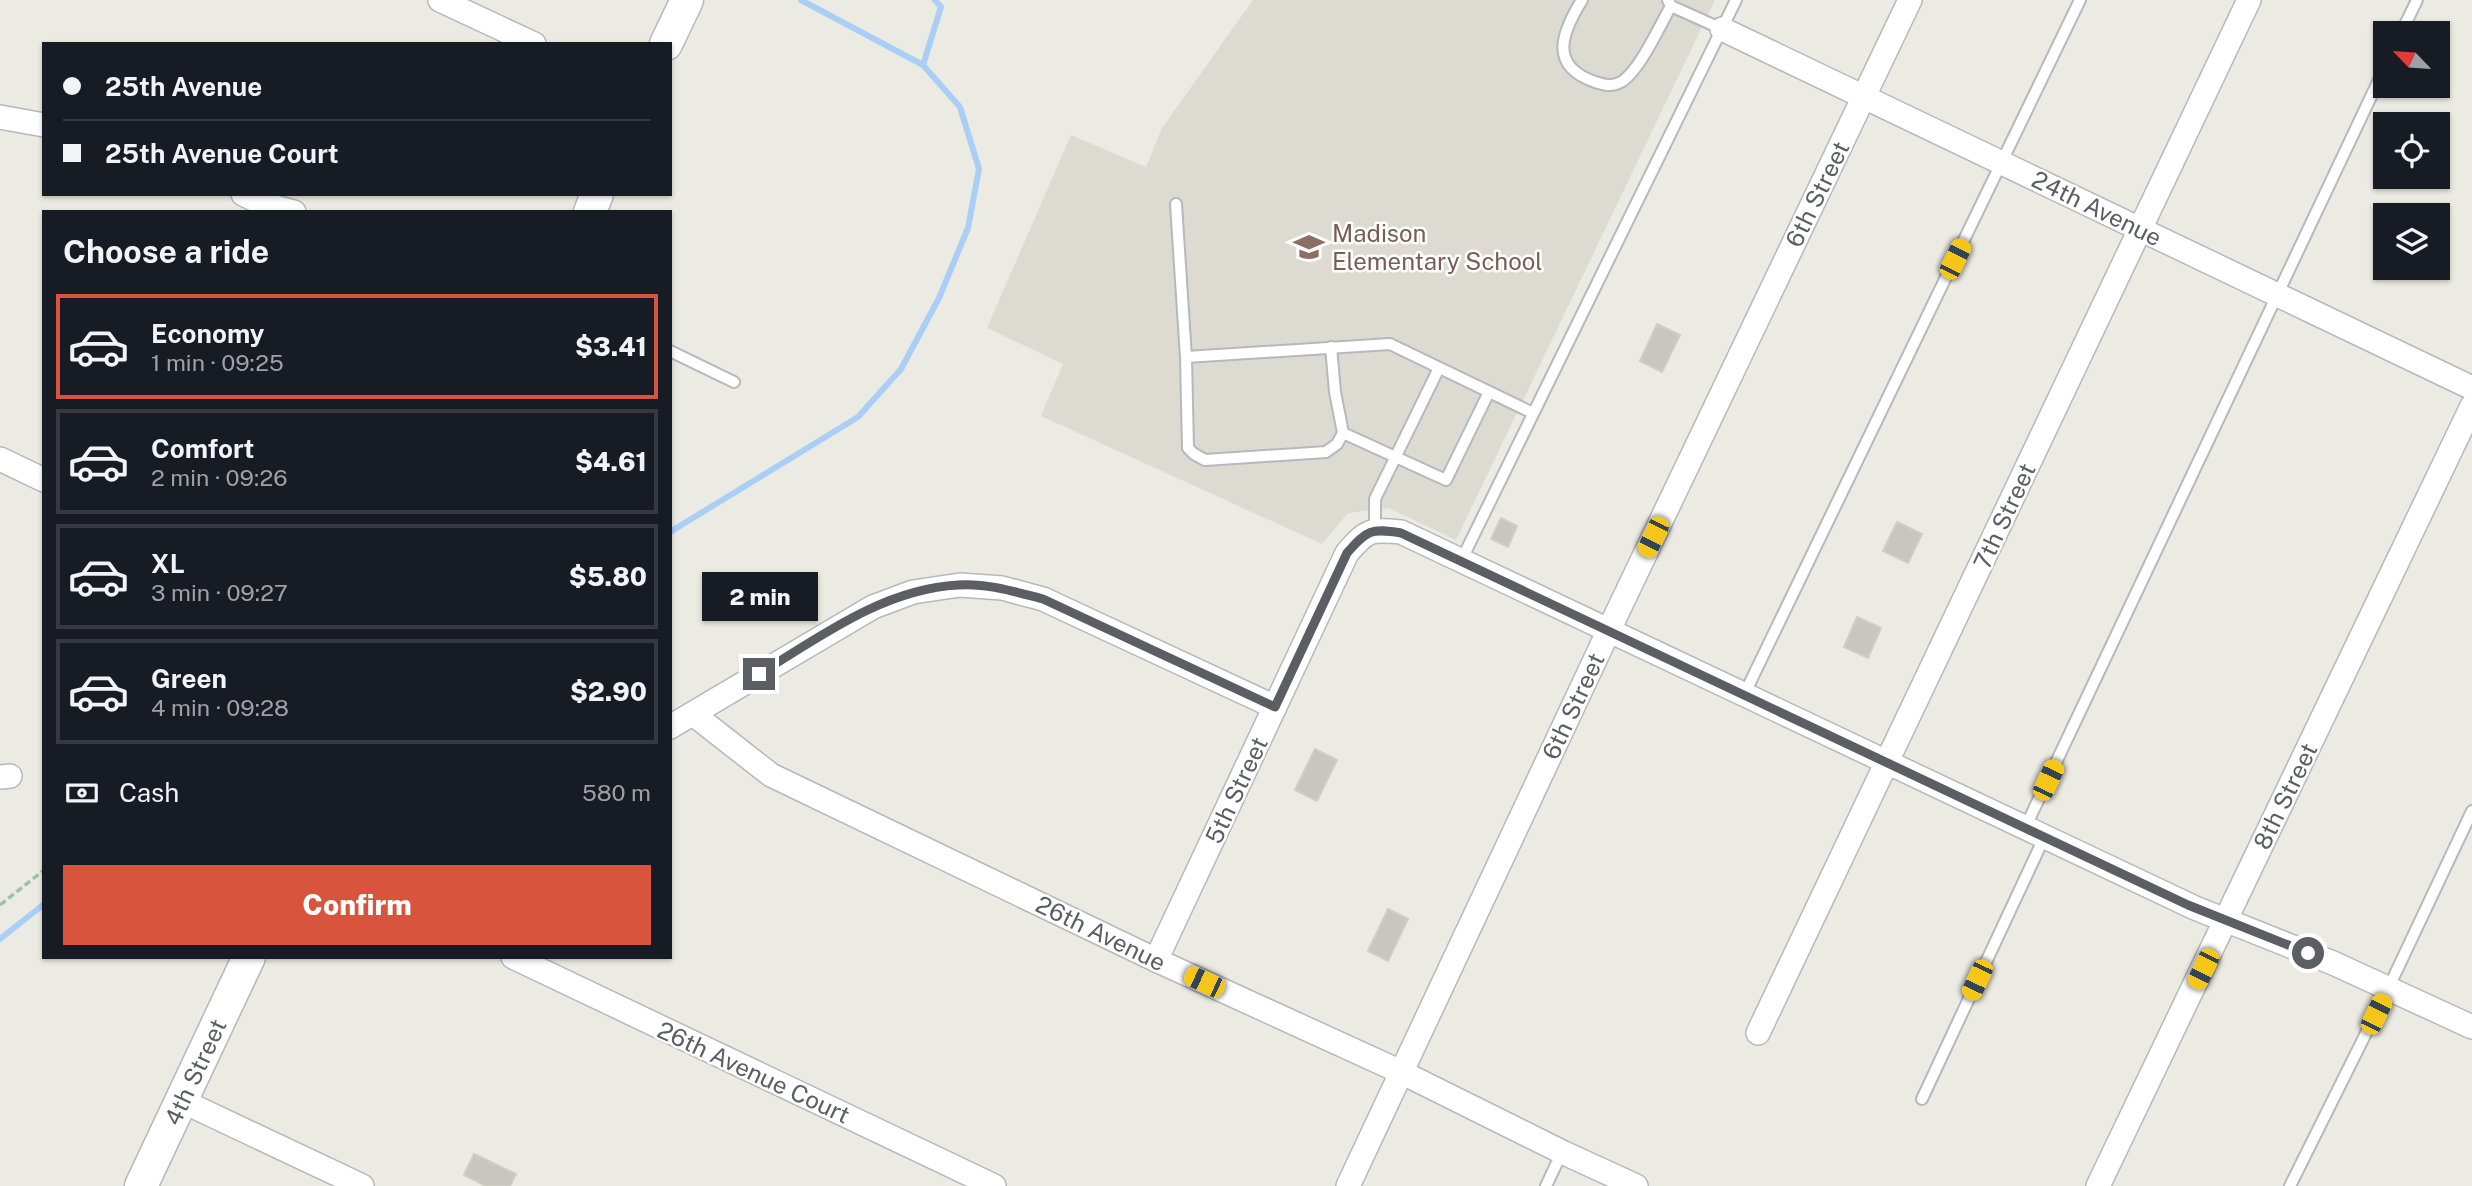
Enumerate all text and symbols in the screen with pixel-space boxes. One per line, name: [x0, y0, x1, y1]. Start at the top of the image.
north arrow: [2373, 21, 2450, 98]
map controls: [2373, 21, 2450, 280]
text: 25th Avenue: [105, 71, 262, 102]
button: locate: [2373, 112, 2450, 189]
street label: 6th Street: [1779, 137, 1855, 251]
text: 25th Avenue Court: [105, 138, 339, 169]
street label: 24th Avenue: [2028, 165, 2166, 251]
button: layers: [2373, 203, 2450, 280]
place label: Madison Elementary School: [1332, 219, 1543, 275]
school or university icon: Madison Elementary School: [1292, 230, 1326, 264]
text: Choose a ride: [63, 233, 269, 270]
car: [1937, 236, 1974, 282]
icon: car: [67, 315, 130, 378]
text: Economy: [151, 318, 264, 349]
text: $3.41: [575, 331, 647, 362]
text: 1 min · 09:25: [151, 349, 284, 376]
icon: car: [67, 430, 130, 493]
text: Comfort: [151, 433, 254, 464]
text: $4.61: [575, 446, 647, 477]
street label: 7th Street: [1967, 459, 2041, 573]
text: 2 min · 09:26: [151, 464, 288, 491]
car: [1635, 514, 1672, 560]
icon: car: [67, 545, 130, 608]
text: XL: [151, 548, 185, 579]
text: $5.80: [569, 561, 647, 592]
callout: 2 min: [701, 572, 817, 622]
text: 3 min · 09:27: [151, 579, 288, 606]
text: 2 min: [729, 583, 791, 610]
street label: 6th Street: [1536, 648, 1610, 764]
route end: [743, 658, 775, 690]
icon: car: [67, 660, 130, 723]
text: Green: [151, 663, 227, 694]
text: $2.90: [570, 676, 647, 707]
text: 4 min · 09:28: [151, 694, 289, 721]
street label: 5th Street: [1199, 732, 1273, 848]
street label: 8th Street: [2247, 738, 2323, 854]
car: [2030, 757, 2067, 803]
icon: cash: [63, 774, 101, 812]
text: Cash: [119, 777, 179, 808]
text: 580 m: [582, 779, 651, 806]
button: Confirm: [63, 865, 651, 945]
street label: 26th Avenue: [1032, 890, 1170, 976]
route start: [2292, 937, 2324, 969]
car: [2185, 946, 2222, 992]
car: [1959, 957, 1996, 1003]
car: [1181, 964, 1228, 1000]
car: [2358, 991, 2395, 1037]
street label: 4th Street: [158, 1014, 232, 1130]
street label: 26th Avenue Court: [653, 1015, 855, 1129]

